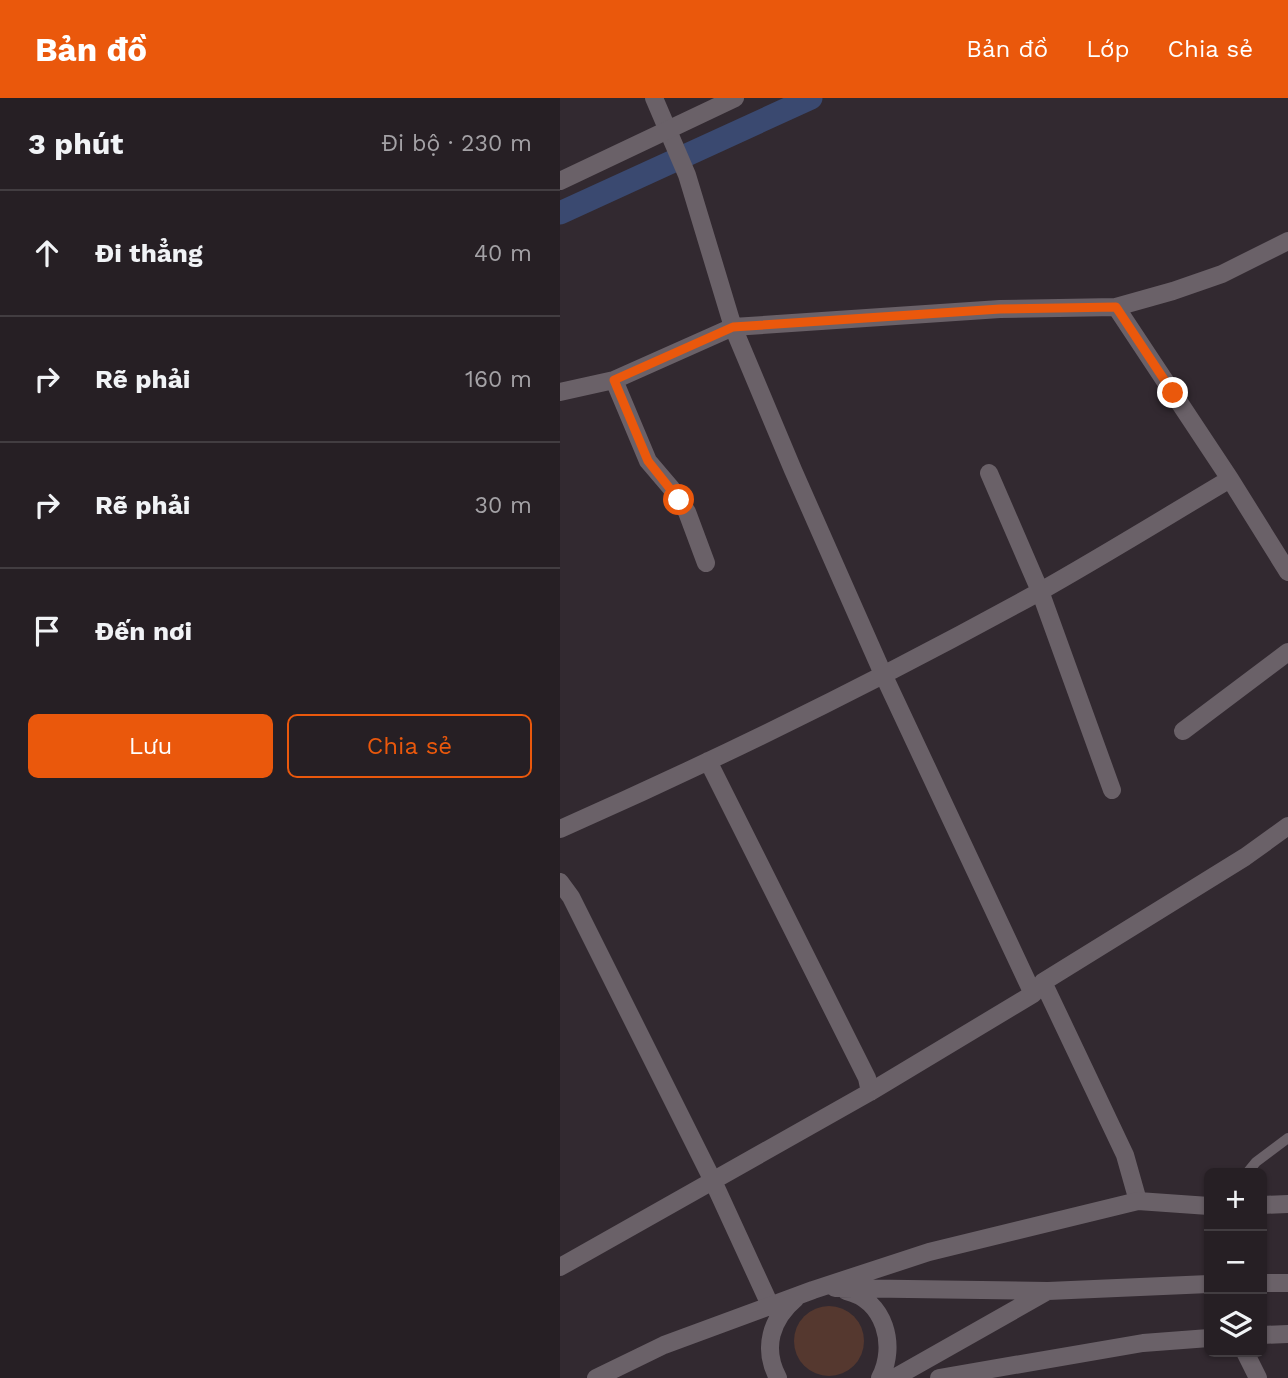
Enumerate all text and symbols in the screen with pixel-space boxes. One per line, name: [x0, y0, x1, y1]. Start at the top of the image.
text: Bản đồ: [35, 30, 147, 69]
text: Bản đồ: [966, 35, 1048, 63]
text: Lớp: [1086, 35, 1130, 63]
text: Chia sẻ: [1168, 35, 1253, 63]
text: 3 phút: [28, 126, 123, 161]
text: Đi bộ · 230 m: [381, 130, 532, 157]
icon: ahead: [28, 234, 66, 272]
text: Đi thẳng: [95, 238, 203, 268]
text: 40 m: [474, 240, 532, 267]
icon: right: [28, 360, 66, 398]
text: Rẽ phải: [95, 364, 190, 394]
text: 160 m: [465, 366, 532, 393]
route end: [1157, 377, 1188, 408]
route start: [663, 484, 694, 515]
icon: right: [28, 486, 66, 524]
text: Rẽ phải: [95, 490, 190, 520]
text: 30 m: [475, 492, 532, 519]
icon: arrive: [28, 612, 66, 650]
text: Đến nơi: [95, 616, 192, 646]
button: Lưu: [28, 714, 273, 778]
button: Chia sẻ: [287, 714, 532, 778]
map controls: [1204, 1168, 1267, 1357]
button: +: [1204, 1168, 1267, 1231]
button: −: [1204, 1231, 1267, 1294]
button: layers: [1204, 1294, 1267, 1357]

